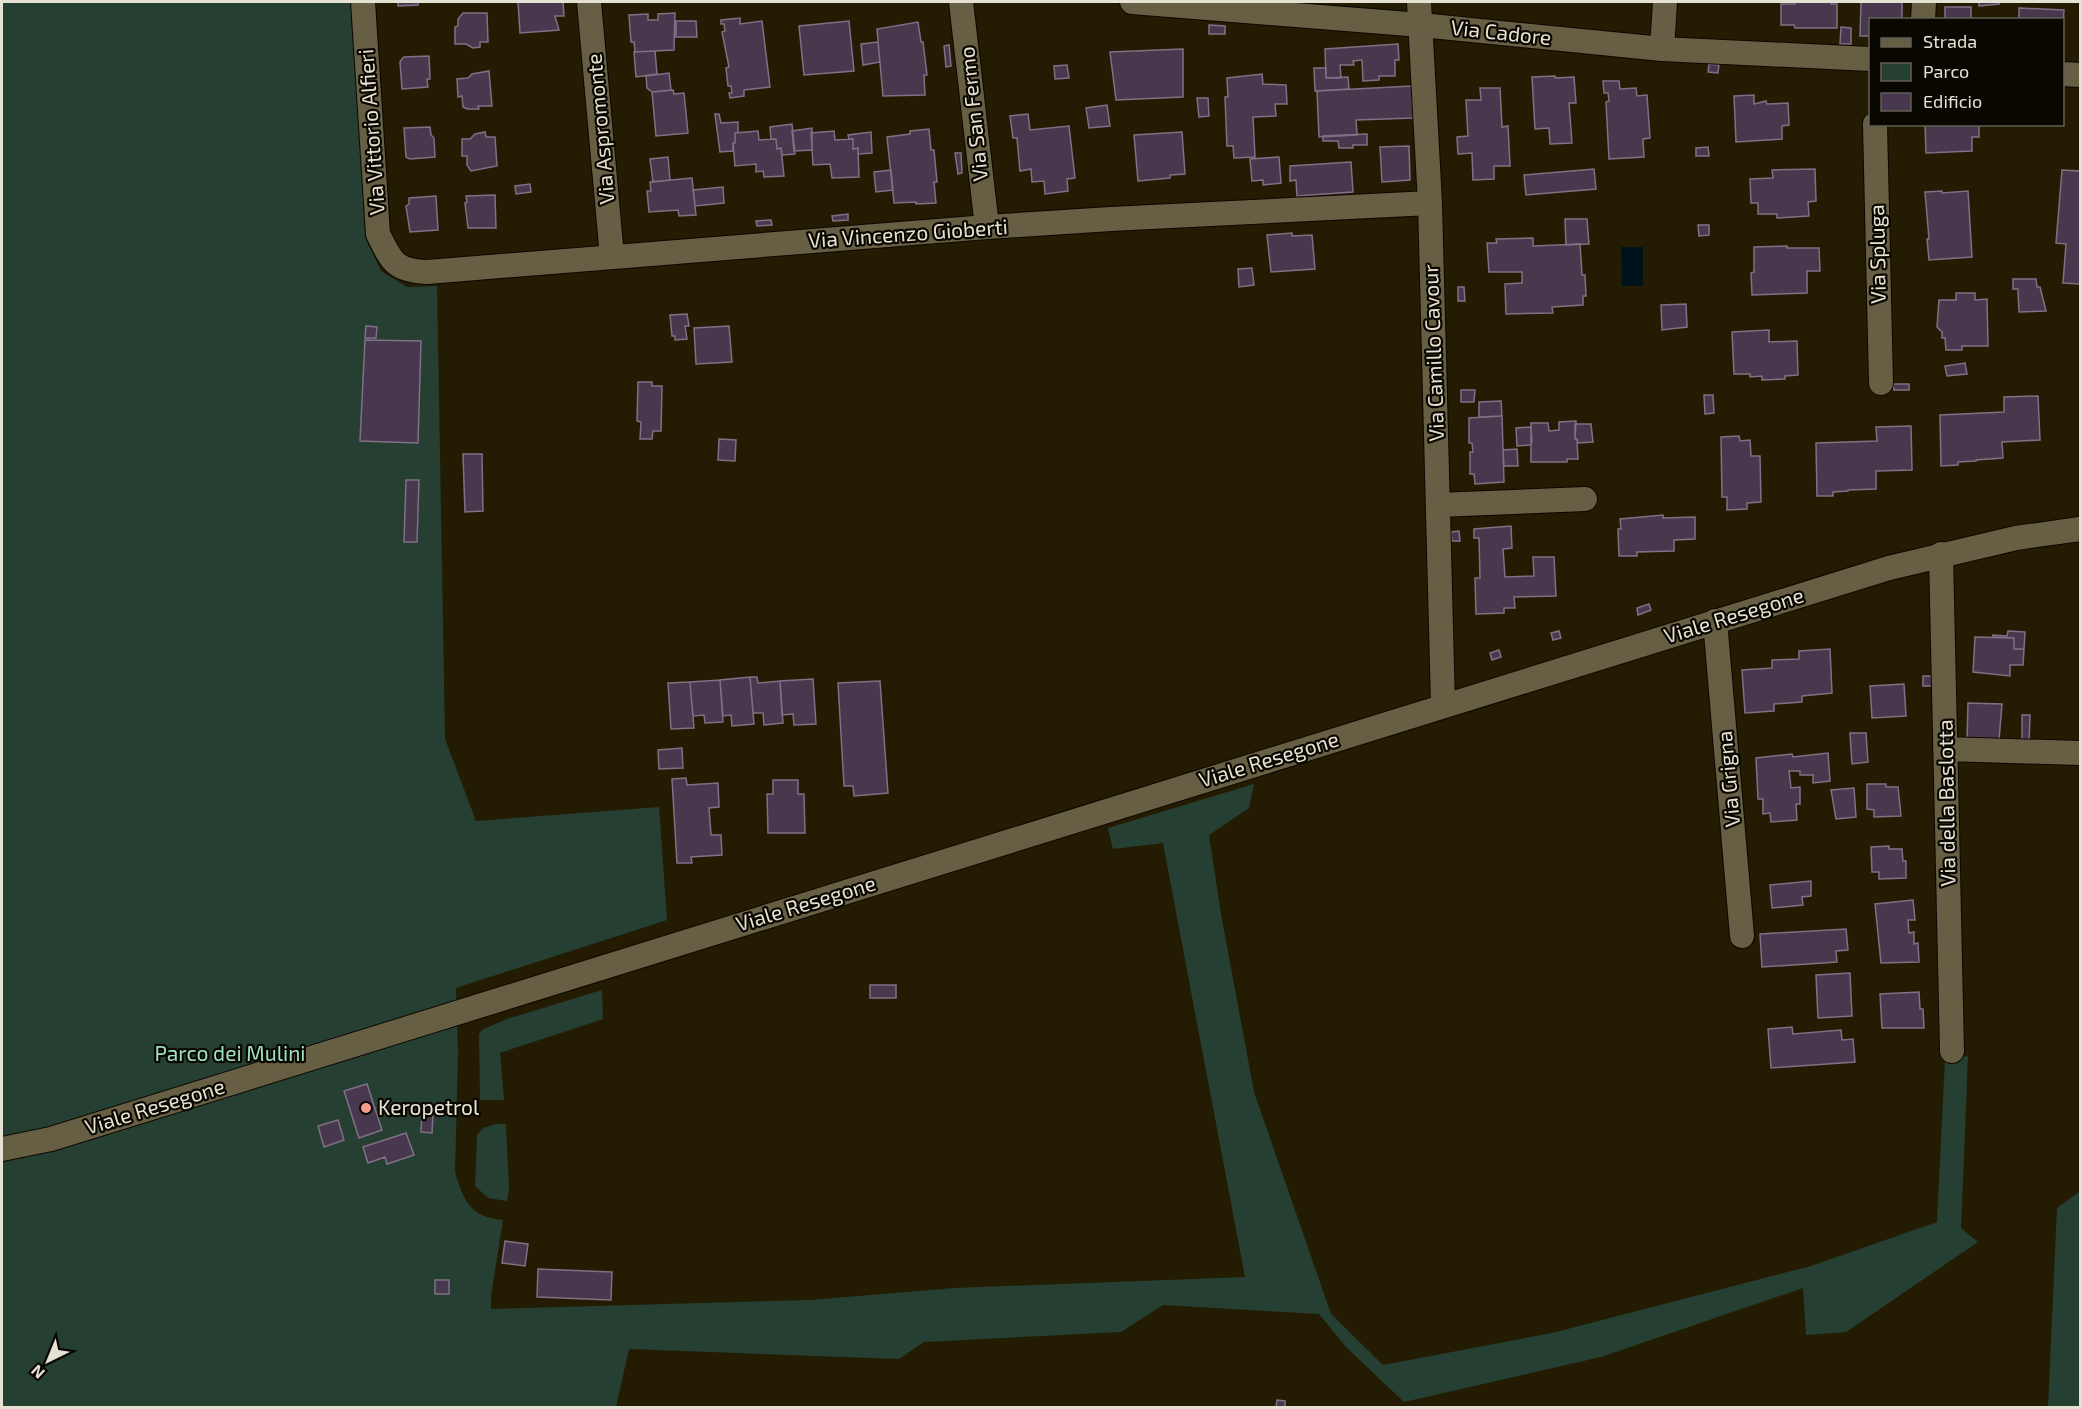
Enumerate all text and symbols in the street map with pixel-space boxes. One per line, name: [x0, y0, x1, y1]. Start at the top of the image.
street label: Via Cadore: [1450, 14, 1553, 49]
legend: [1869, 18, 2064, 126]
text: Strada: [1923, 30, 1977, 52]
street label: Via San Fermo: [953, 46, 992, 183]
street label: Via Vittorio Alfieri: [352, 48, 389, 216]
street label: Via Aspromonte: [580, 53, 619, 206]
text: Parco: [1923, 60, 1969, 82]
text: Edificio: [1923, 90, 1982, 112]
street label: Via Spluga: [1863, 204, 1890, 304]
street label: Via Vincenzo Gioberti: [807, 213, 1009, 252]
street label: Via Camillo Cavour: [1417, 263, 1448, 442]
street label: Viale Resegone: [1661, 581, 1806, 648]
street label: Via della Baslotta: [1932, 719, 1959, 887]
street label: Viale Resegone: [1196, 725, 1341, 792]
street label: Via Grigna: [1711, 730, 1744, 828]
street label: Viale Resegone: [733, 869, 878, 936]
park label: Parco dei Mulini: [154, 1040, 306, 1065]
street label: Viale Resegone: [82, 1072, 227, 1139]
place label: Keropetrol: [378, 1094, 480, 1119]
marker: Keropetrol: [359, 1101, 373, 1115]
north arrow: [18, 1331, 78, 1391]
text: N: [27, 1361, 48, 1383]

